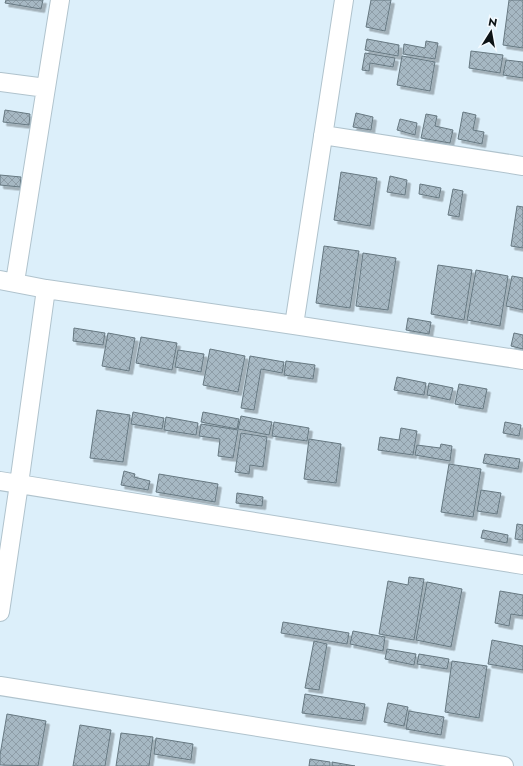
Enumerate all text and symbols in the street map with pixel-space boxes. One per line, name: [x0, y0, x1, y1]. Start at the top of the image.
north arrow: [471, 12, 511, 52]
text: N: [487, 13, 499, 31]

